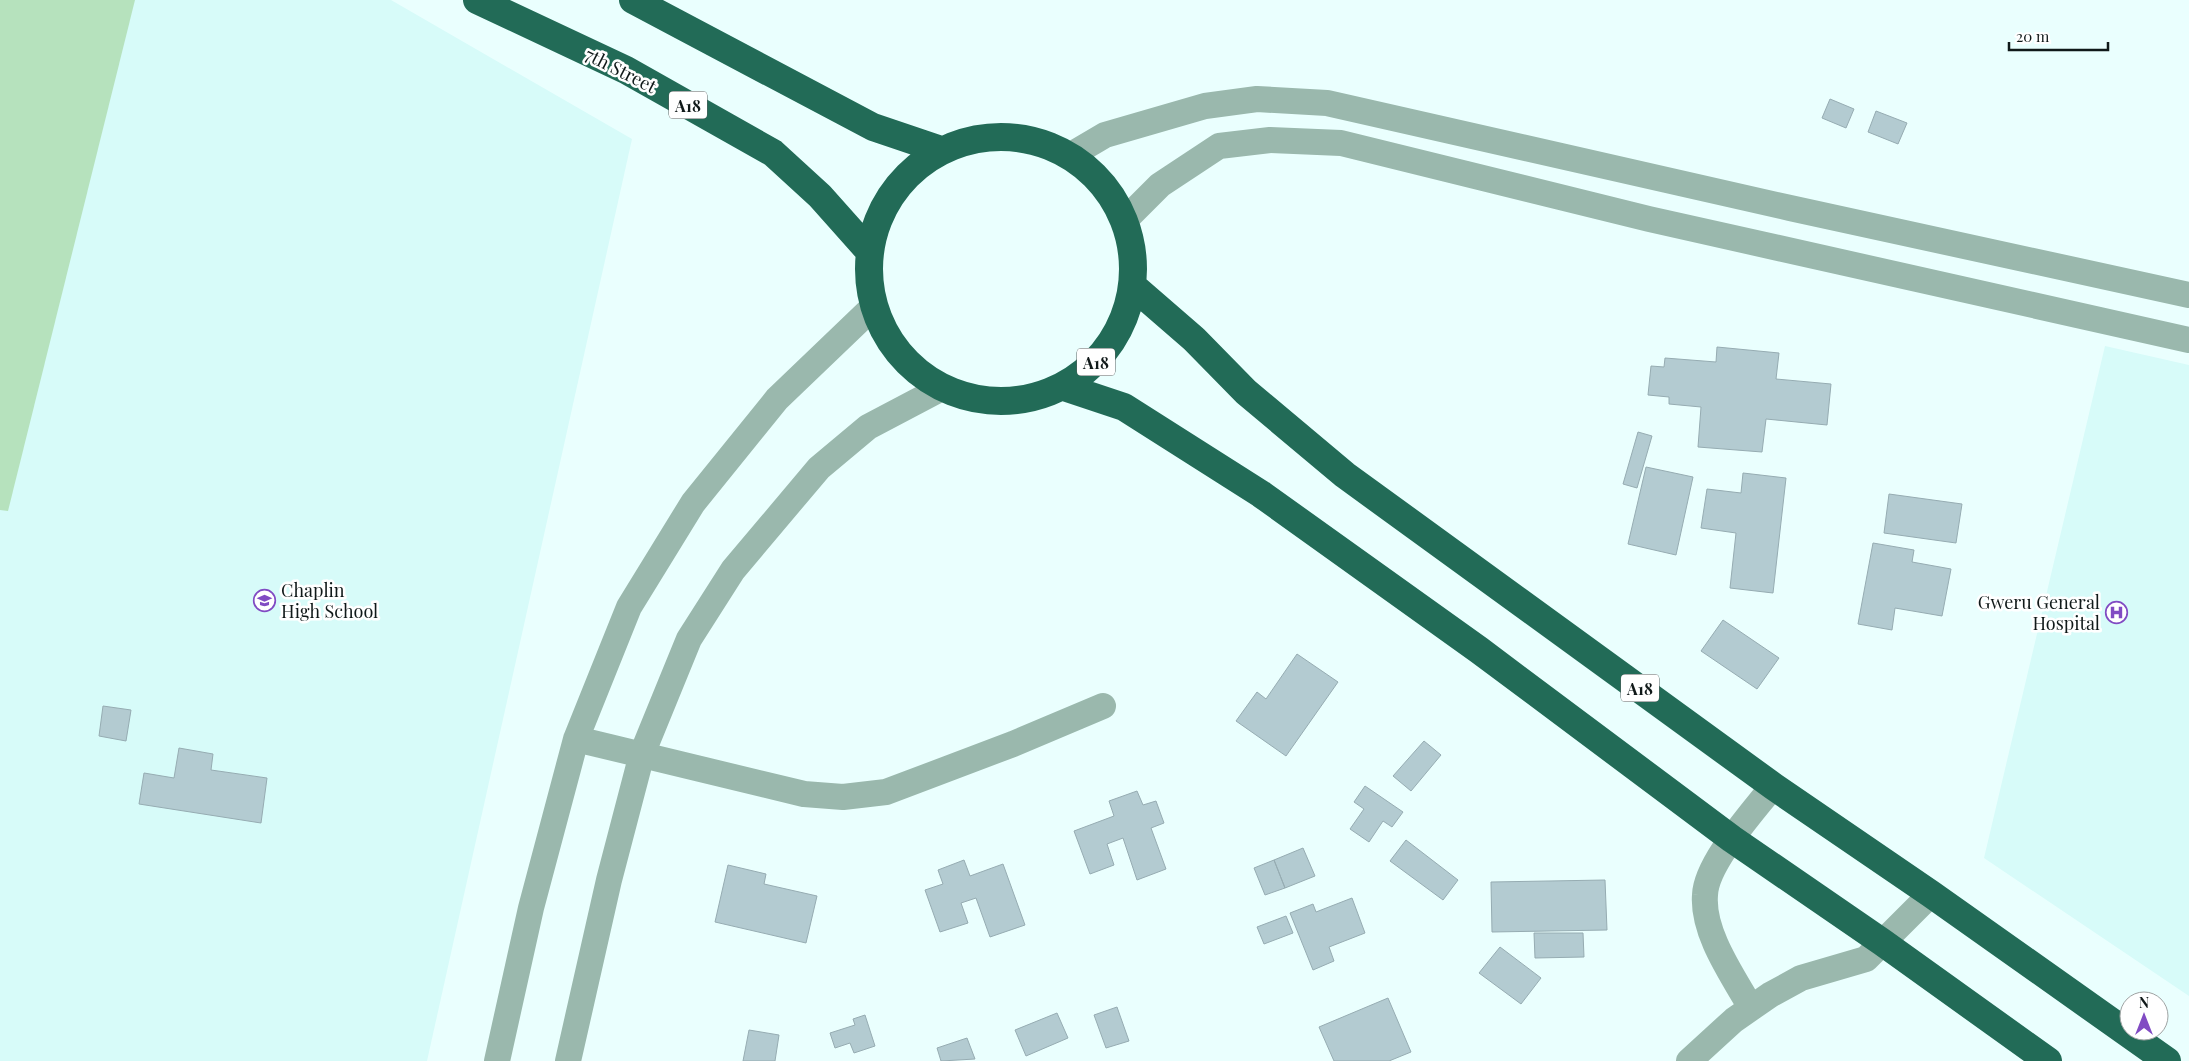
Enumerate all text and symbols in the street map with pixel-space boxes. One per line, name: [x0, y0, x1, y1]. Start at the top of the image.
scale bar: [2009, 20, 2108, 52]
text: 20 m: [2016, 26, 2050, 46]
street label: 7th Street: [581, 42, 661, 98]
road number: A18: [669, 92, 707, 118]
road number: A18: [1077, 348, 1115, 376]
place label: Chaplin High School: [281, 578, 378, 623]
school or university icon: Chaplin High School: [253, 588, 277, 612]
place label: Gweru General Hospital: [1978, 590, 2100, 635]
hospital icon: Gweru General Hospital: [2104, 600, 2128, 624]
road number: A18: [1621, 674, 1659, 701]
north arrow: [2119, 991, 2169, 1041]
text: N: [2139, 993, 2149, 1012]

